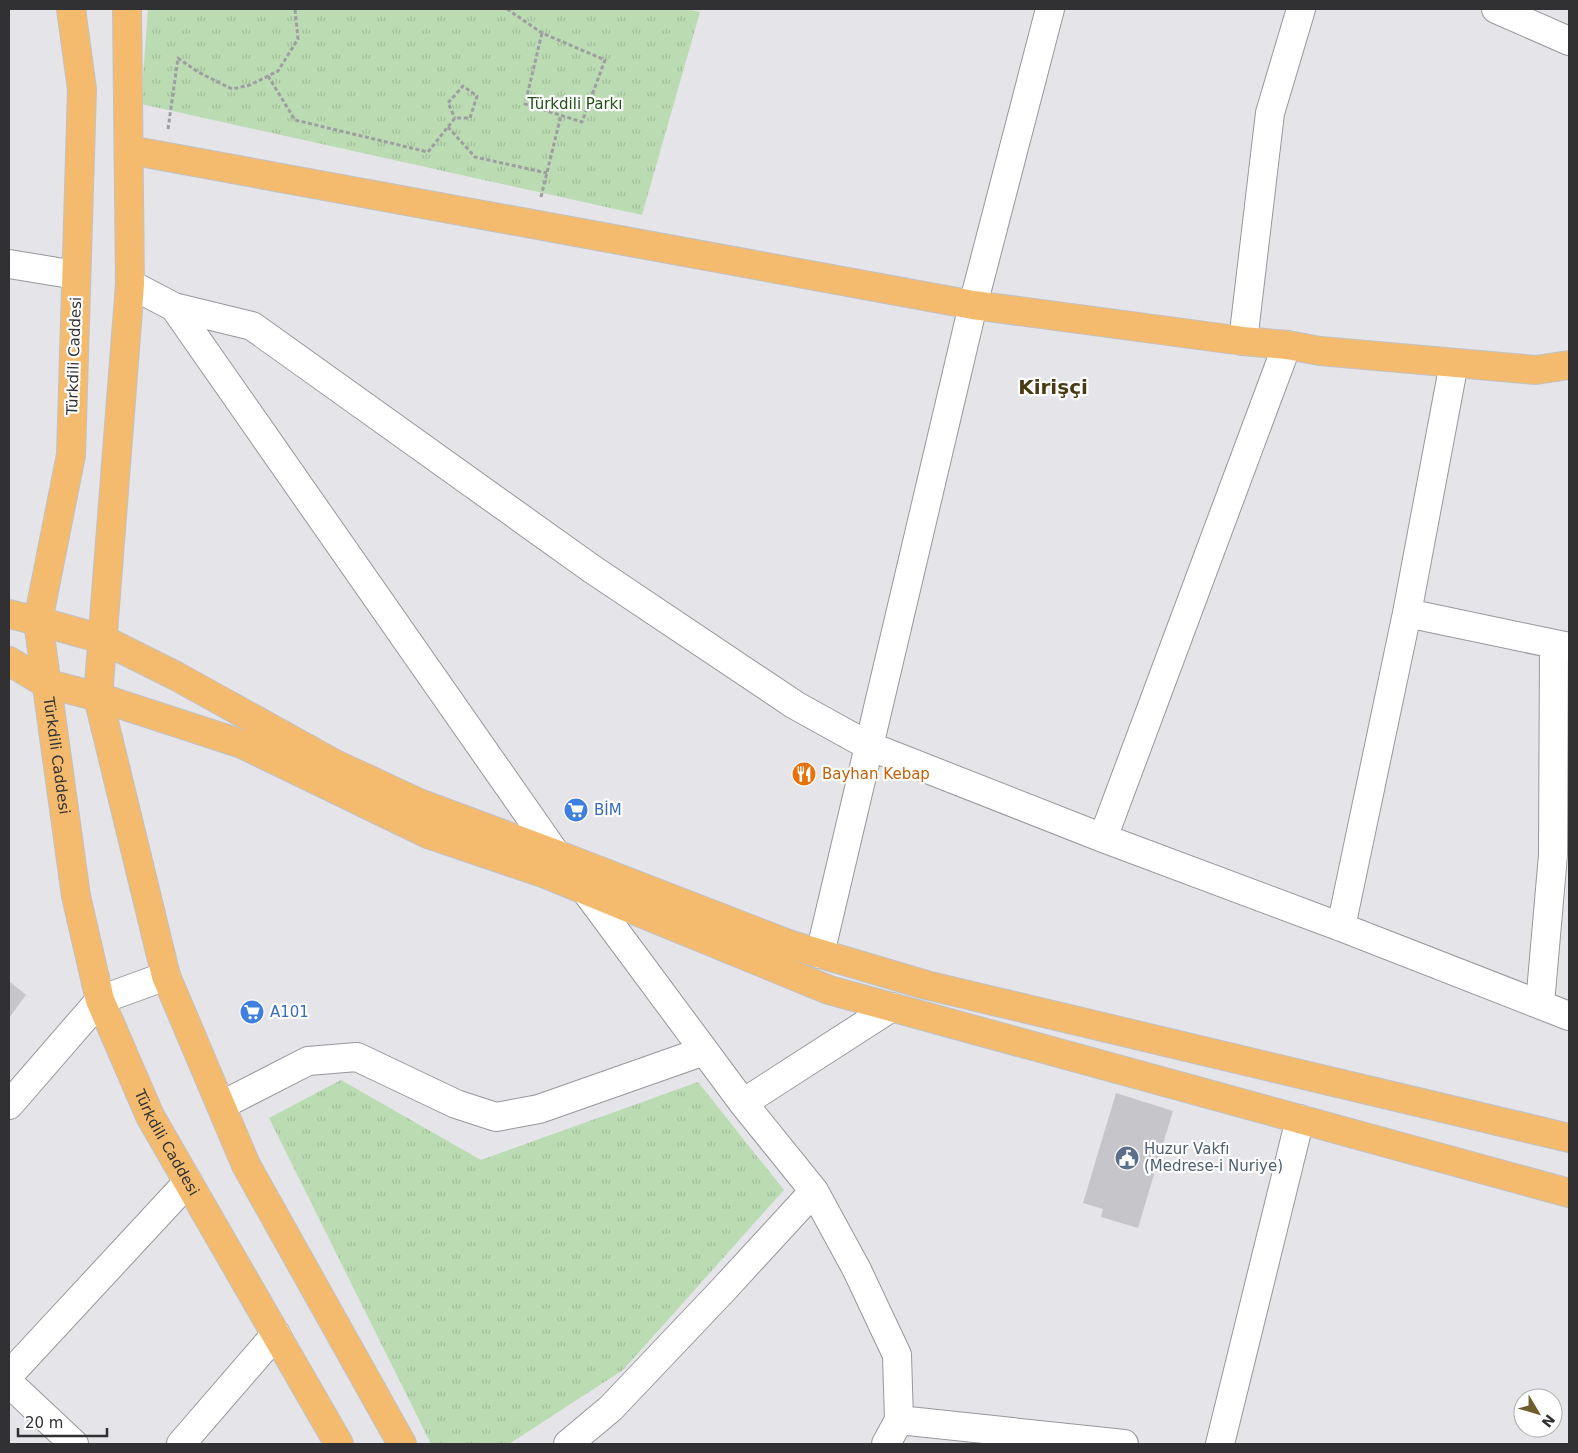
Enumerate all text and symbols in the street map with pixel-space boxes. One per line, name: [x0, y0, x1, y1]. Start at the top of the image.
park label: Türkdili Parkı: [527, 95, 622, 113]
street label: Türkdili Caddesi: [63, 297, 85, 416]
district label: Kirişçi: [1018, 375, 1088, 399]
street label: Türkdili Caddesi: [39, 695, 74, 815]
restaurant icon: Bayhan Kebap: [791, 761, 817, 787]
place label: Bayhan Kebap: [822, 765, 930, 783]
supermarket icon: BİM: [563, 797, 589, 823]
place label: BİM: [594, 800, 622, 819]
supermarket icon: A101: [239, 999, 265, 1025]
place label: A101: [270, 1003, 309, 1021]
street label: Türkdili Caddesi: [130, 1086, 203, 1199]
place label: Huzur Vakfı (Medrese-i Nuriye): [1144, 1140, 1283, 1175]
public building icon: Huzur Vakfı (Medrese-i Nuriye): [1114, 1145, 1140, 1171]
north arrow: [1513, 1388, 1563, 1438]
scale bar: [18, 1406, 106, 1438]
text: N: [1538, 1411, 1558, 1431]
text: 20 m: [25, 1414, 63, 1432]

